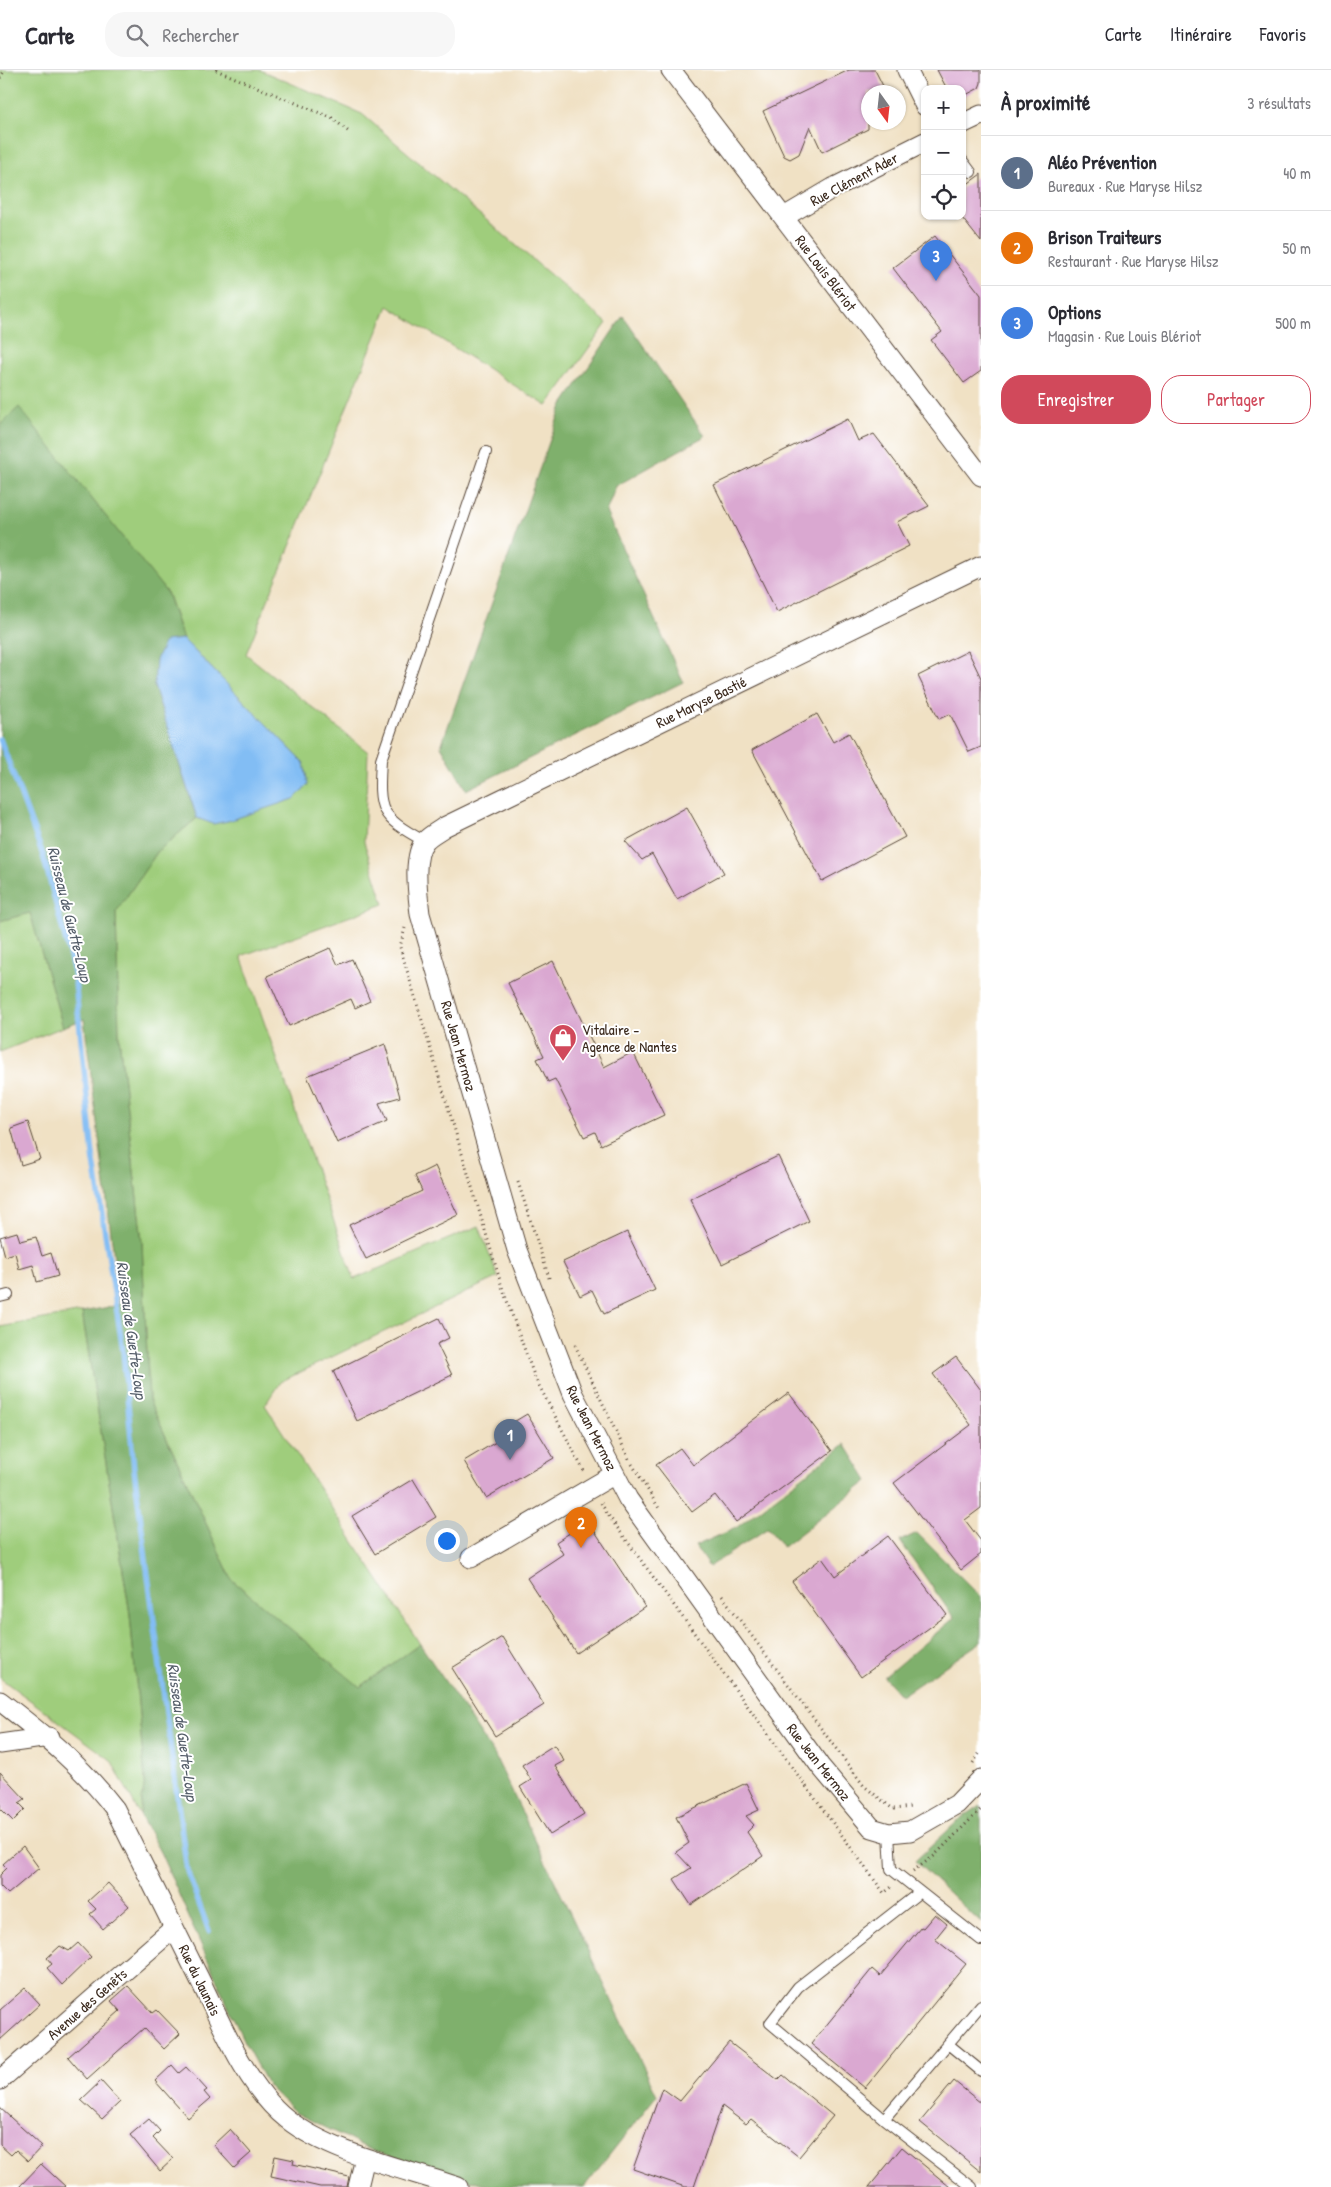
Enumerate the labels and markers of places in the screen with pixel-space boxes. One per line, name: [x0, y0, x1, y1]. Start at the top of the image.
pin: 3: [920, 240, 952, 281]
place label: Vitalaire - Agence de Nantes: [582, 1019, 677, 1057]
shop icon: Vitalaire - Agence de Nantes: [548, 1023, 578, 1062]
pin: 1: [494, 1419, 526, 1460]
pin: 2: [565, 1507, 597, 1548]

